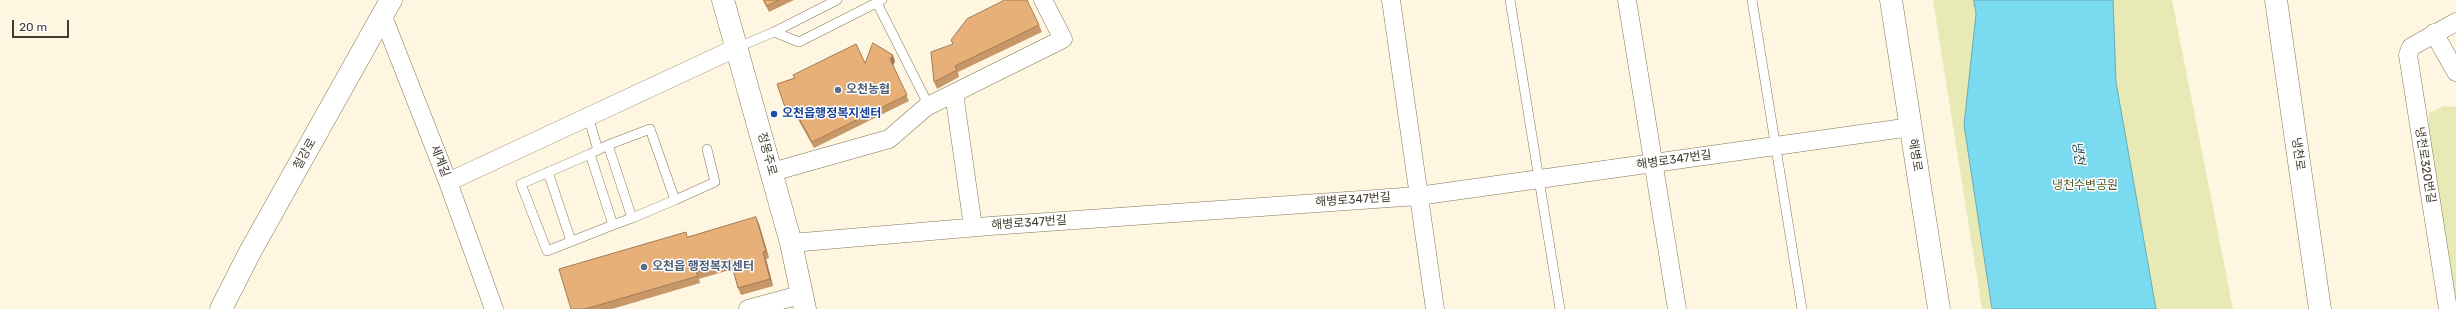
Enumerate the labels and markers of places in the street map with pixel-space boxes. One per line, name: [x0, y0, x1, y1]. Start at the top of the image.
place label: 오천농협: [846, 83, 890, 97]
marker: 오천농협: [833, 85, 843, 95]
place label: 오천읍행정복지센터: [782, 107, 881, 121]
marker: 오천읍행정복지센터: [769, 109, 779, 119]
place label: 오천읍 행정복지센터: [652, 260, 754, 274]
marker: 오천읍 행정복지센터: [639, 262, 649, 272]

